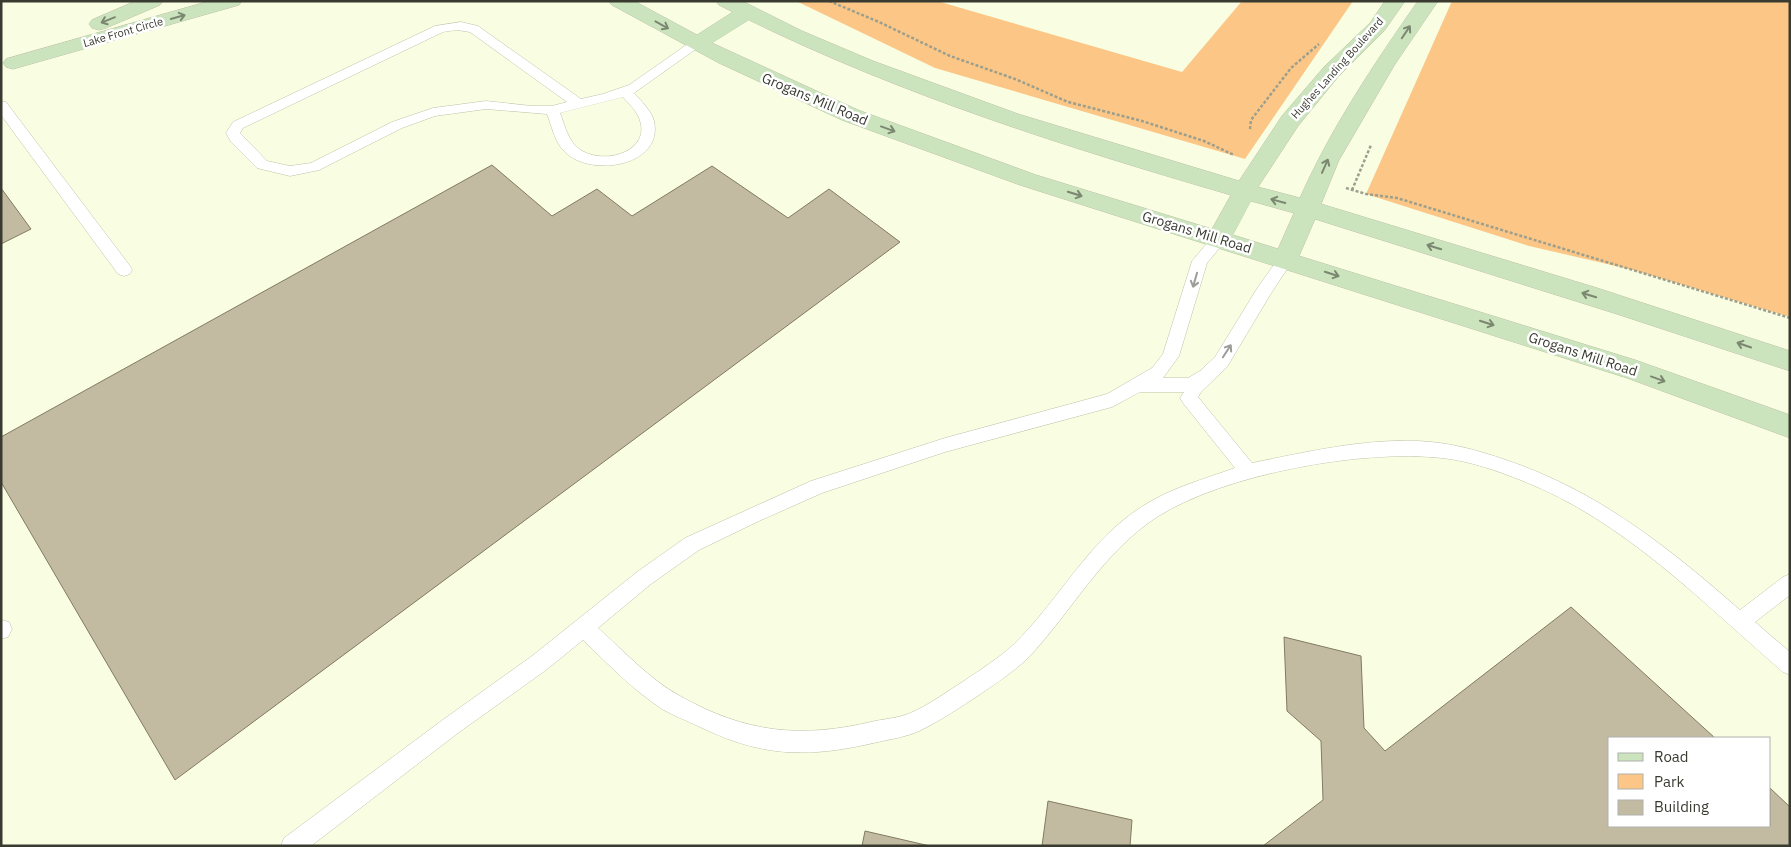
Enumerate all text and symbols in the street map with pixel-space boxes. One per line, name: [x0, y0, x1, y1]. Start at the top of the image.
one-way arrow: [169, 12, 185, 21]
street label: Lake Front Circle: [81, 14, 165, 50]
street label: Hughes Landing Boulevard: [1288, 14, 1386, 122]
one-way arrow: [101, 15, 116, 25]
one-way arrow: [654, 20, 668, 30]
one-way arrow: [1401, 26, 1411, 40]
street label: Grogans Mill Road: [759, 69, 871, 129]
one-way arrow: [880, 125, 896, 134]
one-way arrow: [1321, 159, 1331, 174]
one-way arrow: [1066, 190, 1082, 200]
one-way arrow: [1271, 195, 1287, 205]
street label: Grogans Mill Road: [1140, 207, 1254, 257]
one-way arrow: [1426, 242, 1442, 252]
one-way arrow: [1324, 270, 1340, 279]
one-way arrow: [1189, 271, 1199, 287]
one-way arrow: [1582, 289, 1598, 299]
one-way arrow: [1479, 319, 1495, 329]
street label: Grogans Mill Road: [1526, 328, 1640, 380]
one-way arrow: [1736, 340, 1752, 349]
one-way arrow: [1222, 345, 1232, 359]
one-way arrow: [1650, 375, 1665, 384]
legend: [1608, 737, 1771, 827]
text: Road: [1654, 747, 1689, 766]
text: Park: [1654, 772, 1684, 791]
text: Building: [1654, 797, 1709, 816]

